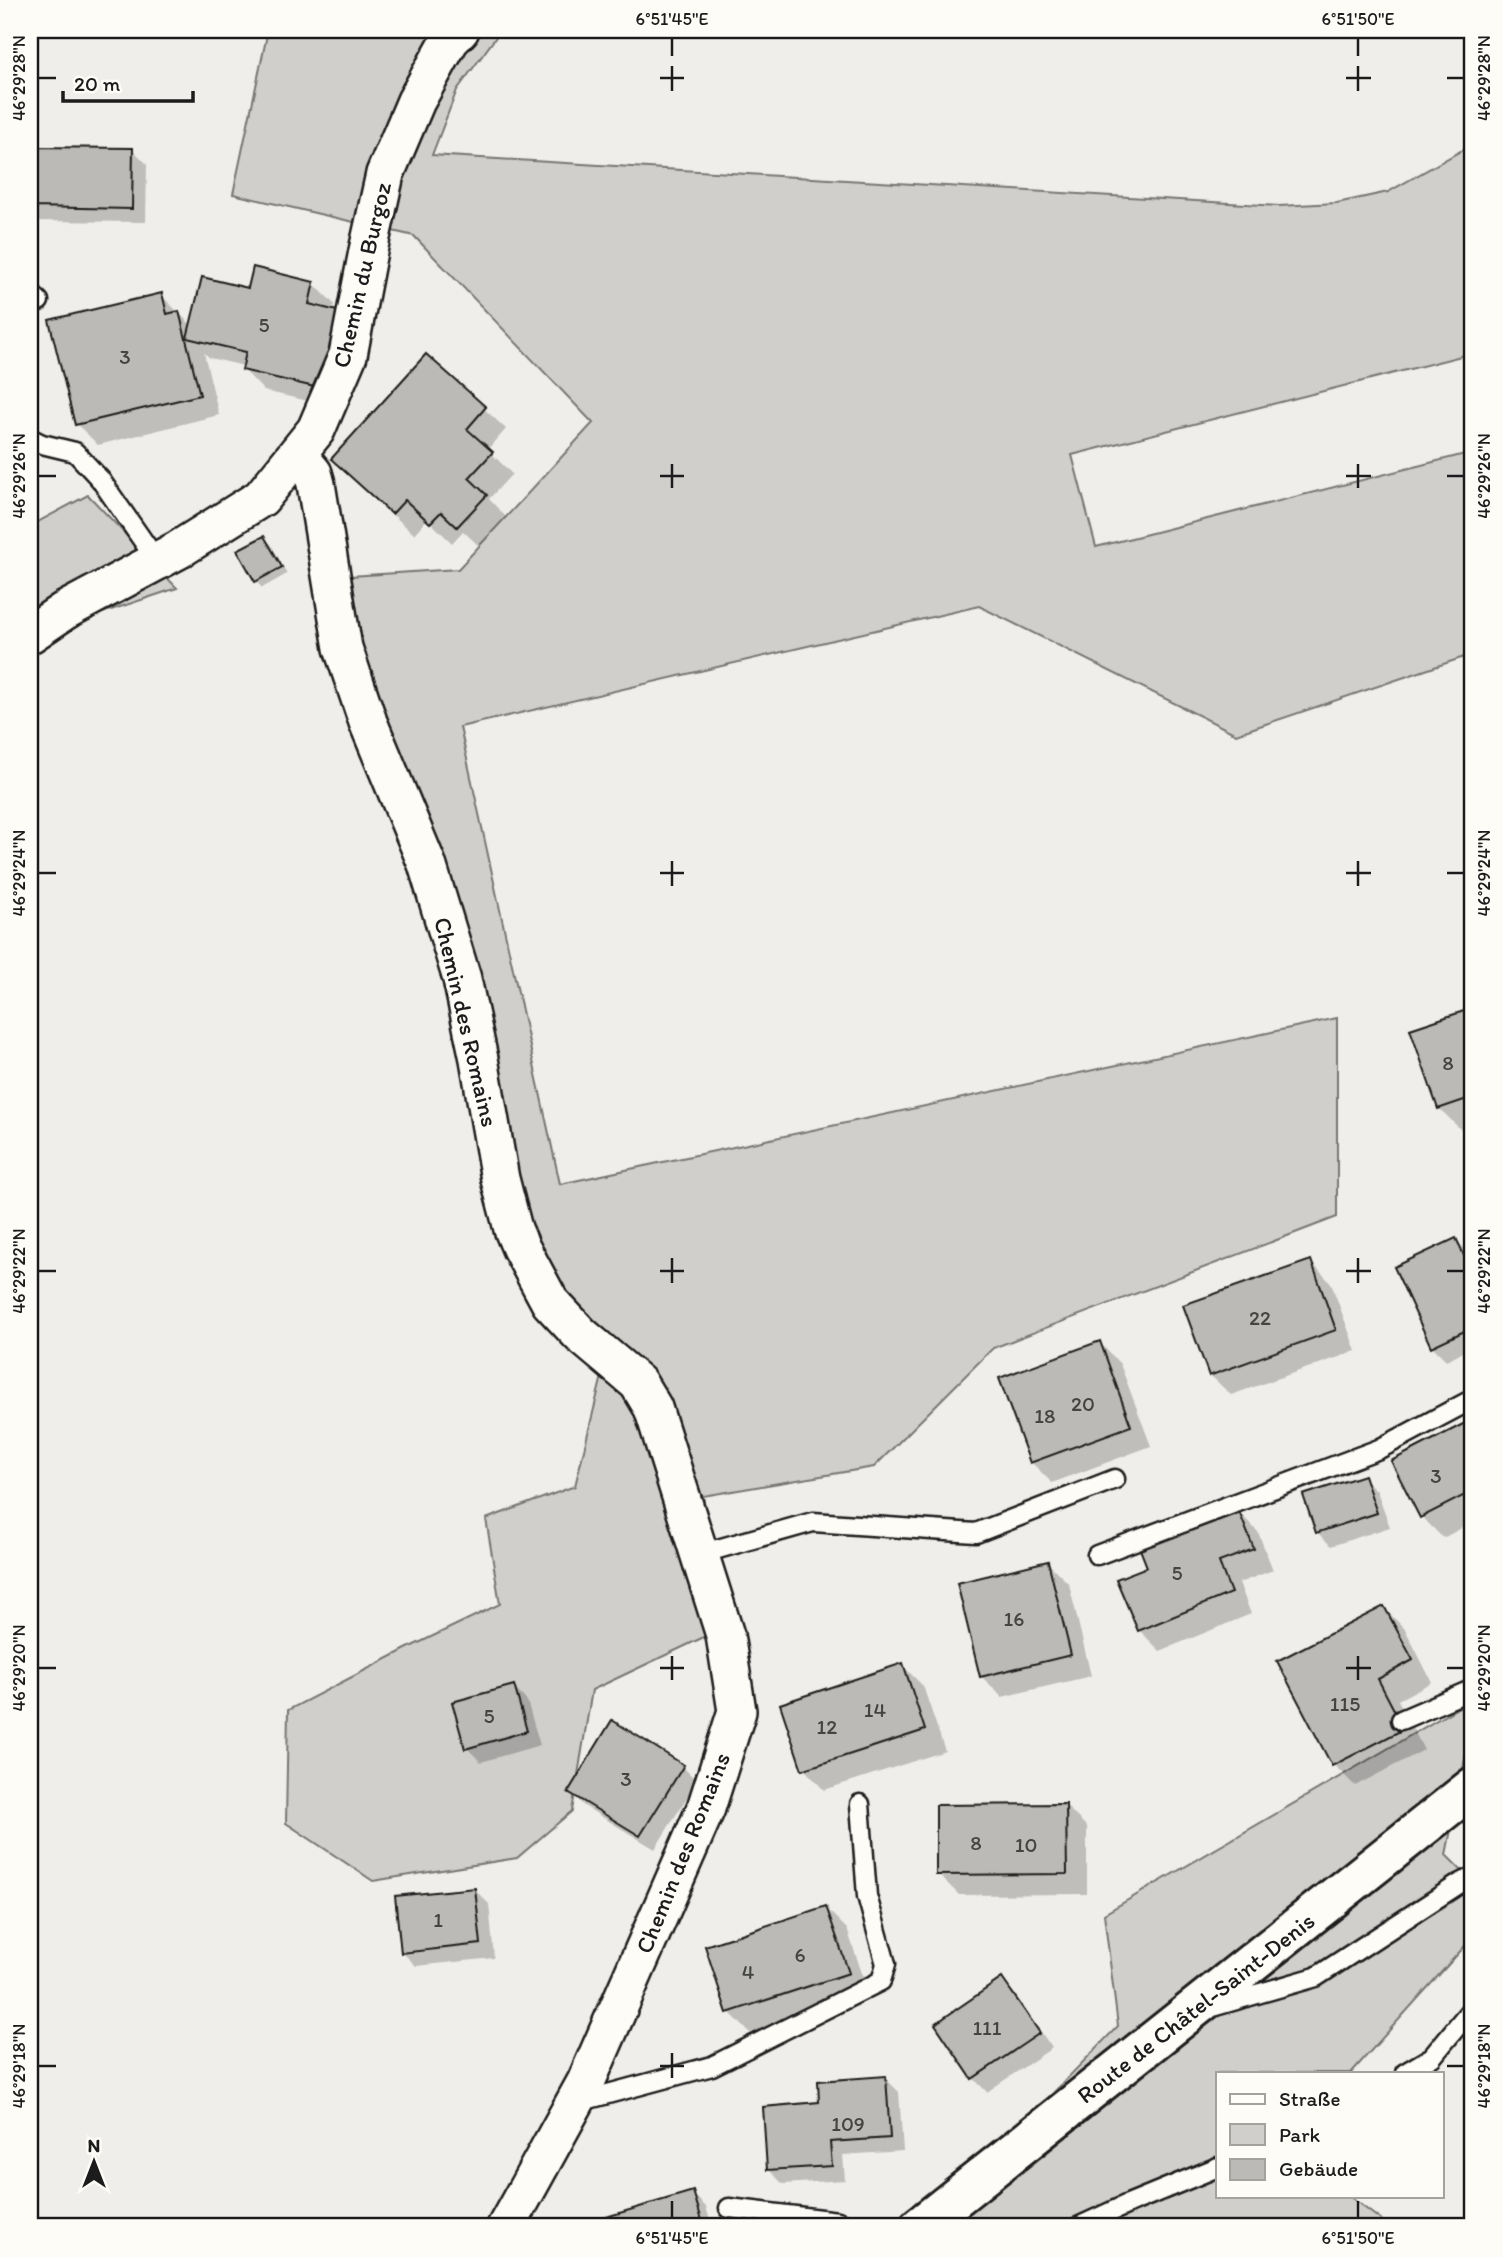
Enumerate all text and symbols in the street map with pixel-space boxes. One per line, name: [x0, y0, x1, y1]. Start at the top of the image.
text: 6°51'45"E: [636, 8, 708, 30]
text: 6°51'50"E: [1321, 8, 1395, 30]
text: 46°29'28"N: [8, 35, 30, 121]
text: 46°29'28"N: [1473, 35, 1495, 121]
scale bar: [63, 60, 192, 104]
text: 20 m: [74, 71, 121, 96]
street label: Chemin du Burgoz: [326, 179, 397, 371]
house number: 5: [258, 312, 270, 337]
house number: 3: [119, 344, 131, 369]
text: 46°29'26"N: [8, 433, 30, 519]
text: 46°29'26"N: [1473, 433, 1495, 519]
text: 46°29'24"N: [8, 830, 30, 916]
text: 46°29'24"N: [1473, 830, 1495, 916]
street label: Chemin des Romains: [428, 914, 505, 1129]
house number: 8: [1442, 1050, 1454, 1075]
text: 46°29'22"N: [8, 1228, 30, 1314]
text: 46°29'22"N: [1473, 1228, 1495, 1314]
house number: 22: [1249, 1305, 1271, 1330]
house number: 20: [1071, 1391, 1095, 1416]
house number: 18: [1034, 1403, 1056, 1428]
house number: 3: [1430, 1463, 1442, 1488]
house number: 5: [1171, 1560, 1183, 1585]
house number: 16: [1004, 1606, 1024, 1631]
text: 46°29'20"N: [8, 1624, 30, 1712]
text: 46°29'20"N: [1473, 1624, 1495, 1712]
house number: 115: [1330, 1691, 1360, 1716]
house number: 14: [864, 1697, 887, 1722]
house number: 5: [483, 1703, 495, 1728]
house number: 12: [817, 1714, 837, 1739]
street label: Chemin des Romains: [629, 1748, 736, 1958]
house number: 3: [620, 1766, 632, 1791]
house number: 8: [970, 1830, 982, 1855]
house number: 10: [1015, 1832, 1037, 1857]
street label: Route de Châtel-Saint-Denis: [1071, 1906, 1320, 2109]
house number: 1: [433, 1907, 443, 1932]
house number: 6: [794, 1942, 806, 1967]
house number: 4: [742, 1959, 755, 1984]
house number: 111: [972, 2015, 1002, 2040]
text: 46°29'18"N: [8, 2024, 30, 2108]
text: 46°29'18"N: [1473, 2024, 1495, 2108]
legend: [1216, 2072, 1444, 2198]
text: Straße: [1279, 2086, 1340, 2111]
house number: 109: [831, 2111, 865, 2136]
text: Park: [1279, 2122, 1321, 2147]
north arrow: [60, 2128, 130, 2198]
text: N: [88, 2134, 100, 2157]
text: Gebäude: [1279, 2156, 1358, 2181]
text: 6°51'45"E: [636, 2227, 708, 2249]
text: 6°51'50"E: [1321, 2227, 1395, 2249]

